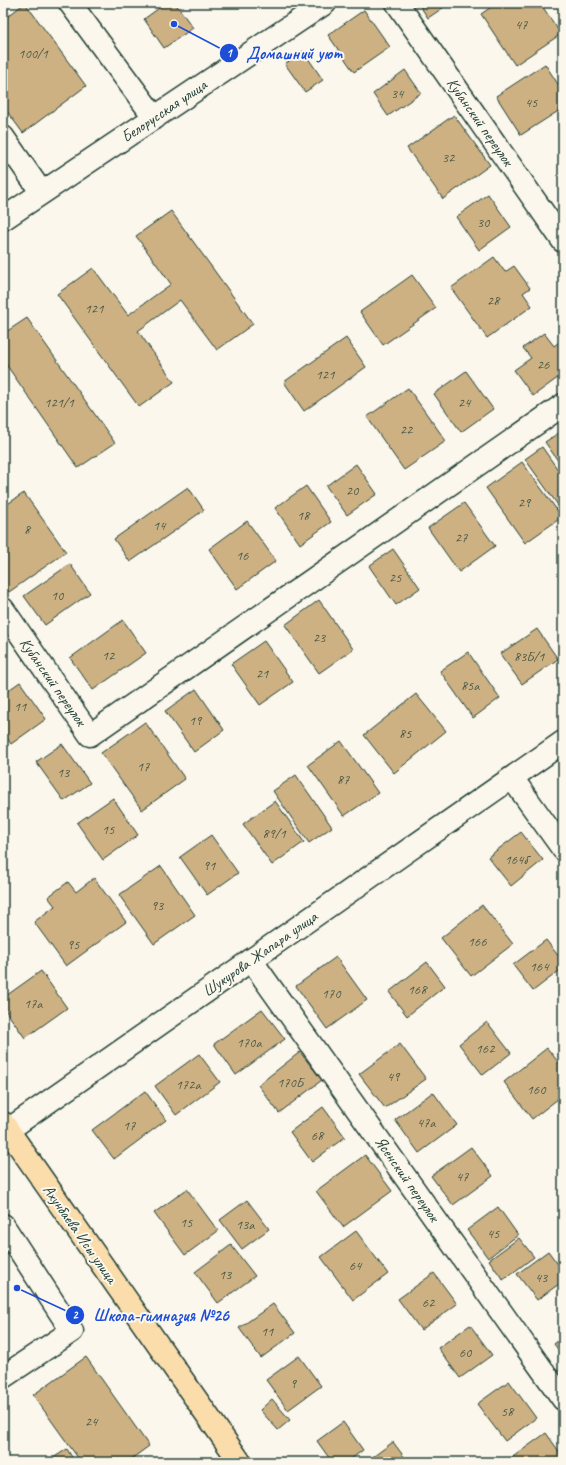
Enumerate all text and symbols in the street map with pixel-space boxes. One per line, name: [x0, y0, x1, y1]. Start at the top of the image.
house number: 47: [515, 16, 528, 33]
callout: Домашний уют: [219, 38, 350, 67]
text: Домашний уют: [246, 43, 344, 64]
house number: 100/1: [18, 45, 49, 62]
text: 1: [226, 45, 233, 61]
street label: Белорусская улица: [117, 74, 212, 147]
street label: Кубанский переулок: [442, 74, 519, 172]
house number: 34: [391, 85, 405, 102]
house number: 45: [525, 94, 538, 111]
house number: 32: [442, 149, 456, 166]
house number: 30: [477, 214, 491, 231]
house number: 28: [487, 292, 501, 309]
house number: 121: [85, 300, 104, 317]
house number: 26: [537, 356, 550, 373]
house number: 121: [316, 366, 335, 383]
house number: 121/1: [44, 394, 75, 411]
house number: 24: [458, 394, 472, 411]
house number: 22: [400, 421, 414, 438]
house number: 20: [346, 482, 360, 499]
house number: 29: [518, 494, 532, 511]
house number: 18: [297, 507, 311, 524]
house number: 14: [153, 517, 167, 534]
house number: 8: [24, 521, 32, 538]
house number: 27: [455, 529, 468, 546]
house number: 16: [236, 547, 249, 564]
house number: 25: [389, 569, 402, 586]
house number: 10: [51, 587, 65, 604]
house number: 23: [313, 629, 327, 646]
street label: Кубанский переулок: [15, 634, 92, 732]
house number: 12: [102, 647, 116, 664]
house number: 83Б/1: [514, 648, 545, 665]
house number: 21: [256, 665, 269, 682]
house number: 85а: [461, 677, 480, 694]
house number: 11: [14, 698, 27, 715]
house number: 19: [189, 712, 203, 729]
house number: 85: [399, 725, 412, 742]
house number: 17: [137, 758, 150, 775]
house number: 13: [57, 764, 71, 781]
house number: 87: [337, 771, 350, 788]
house number: 15: [102, 821, 115, 838]
house number: 89/1: [262, 825, 286, 842]
house number: 164б: [504, 851, 531, 868]
house number: 91: [203, 857, 216, 874]
house number: 93: [151, 897, 165, 914]
street label: Шукурова Жапара улица: [199, 906, 322, 1001]
house number: 166: [468, 933, 487, 950]
house number: 95: [67, 936, 80, 953]
house number: 164: [530, 958, 550, 975]
house number: 168: [408, 981, 428, 998]
house number: 170: [322, 985, 342, 1002]
house number: 17а: [24, 995, 43, 1012]
house number: 170а: [236, 1034, 262, 1051]
house number: 162: [476, 1040, 496, 1057]
house number: 49: [387, 1068, 401, 1085]
house number: 170Б: [277, 1074, 306, 1091]
house number: 172а: [175, 1076, 201, 1093]
house number: 160: [527, 1081, 547, 1098]
house number: 47а: [417, 1114, 436, 1131]
house number: 17: [123, 1117, 136, 1134]
house number: 68: [311, 1127, 325, 1144]
street label: Ясенский переулок: [370, 1132, 445, 1227]
house number: 47: [456, 1168, 469, 1185]
street label: Ахунбаева Исы улица: [39, 1181, 122, 1288]
house number: 15: [180, 1214, 193, 1231]
house number: 13а: [236, 1216, 255, 1233]
house number: 45: [487, 1225, 500, 1242]
house number: 64: [349, 1257, 363, 1274]
house number: 13: [219, 1266, 233, 1283]
house number: 43: [535, 1269, 549, 1286]
house number: 62: [422, 1294, 436, 1311]
callout: Школа-гимназия №26: [65, 1301, 237, 1330]
text: Школа-гимназия №26: [93, 1305, 230, 1327]
text: 2: [72, 1307, 79, 1323]
house number: 11: [261, 1323, 274, 1340]
house number: 60: [459, 1344, 473, 1361]
house number: 9: [290, 1375, 298, 1392]
house number: 58: [501, 1403, 515, 1420]
house number: 24: [85, 1413, 99, 1430]

